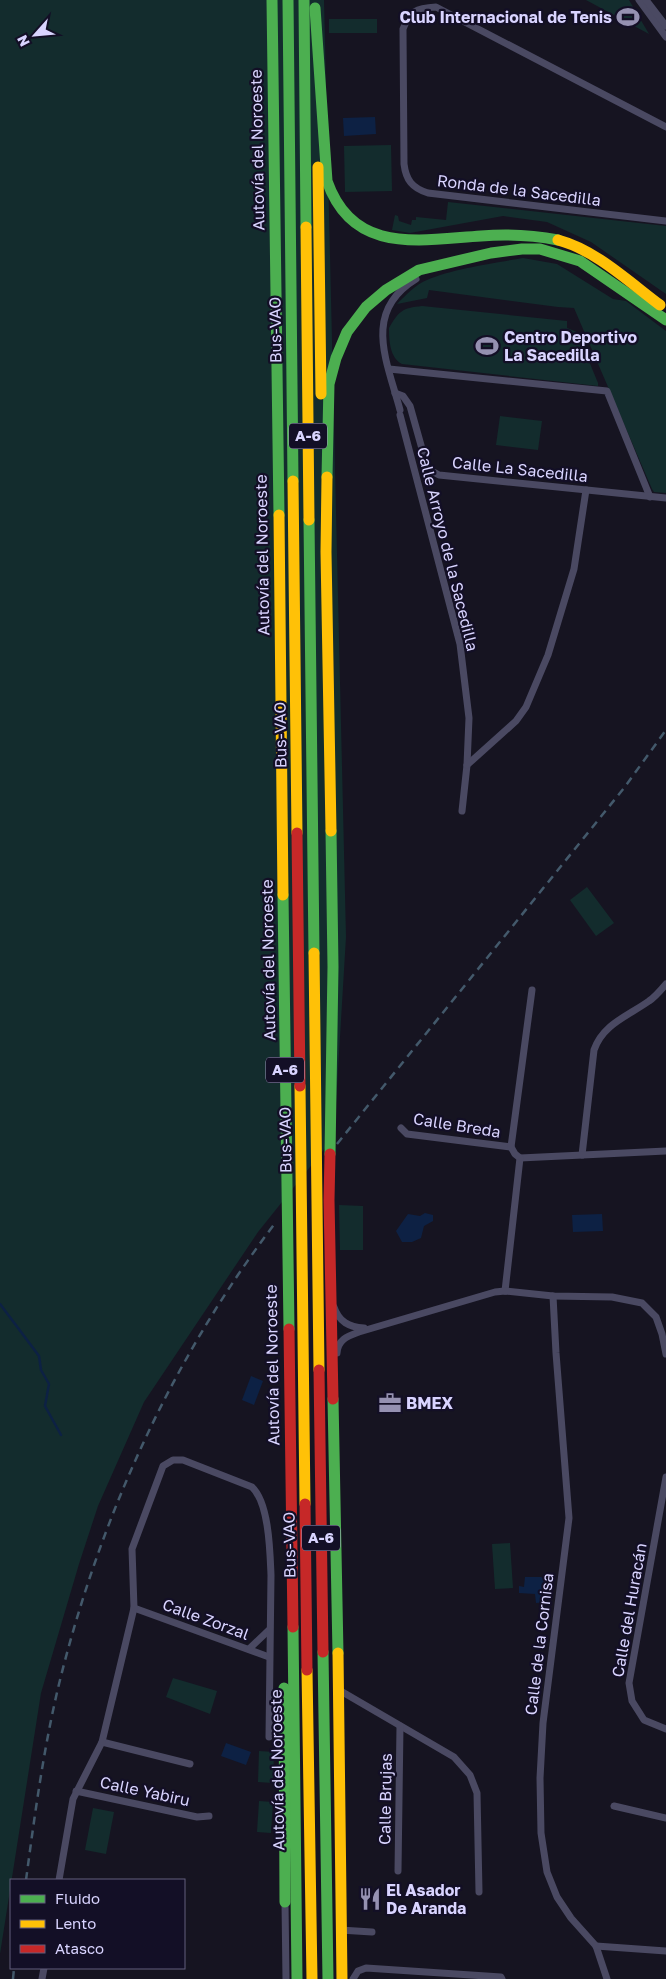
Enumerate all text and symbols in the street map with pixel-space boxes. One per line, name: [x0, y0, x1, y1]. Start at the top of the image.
sports icon: Club Internacional de Tenis: [615, 4, 641, 30]
place label: Club Internacional de Tenis: [399, 7, 612, 27]
north arrow: [10, 10, 60, 60]
text: N: [13, 33, 33, 50]
street label: Autovía del Noroeste: [246, 69, 268, 231]
street label: Ronda de la Sacedilla: [436, 170, 602, 210]
street label: Bus-VAO: [264, 297, 286, 363]
place label: Centro Deportivo La Sacedilla: [504, 327, 637, 365]
sports icon: Centro Deportivo La Sacedilla: [474, 333, 500, 359]
road number: A-6: [289, 424, 327, 448]
street label: Calle Arroyo de la Sacedilla: [413, 445, 483, 653]
street label: Calle La Sacedilla: [451, 452, 589, 486]
street label: Autovía del Noroeste: [251, 474, 273, 636]
street label: Bus-VAO: [269, 702, 291, 768]
street label: Autovía del Noroeste: [257, 879, 279, 1041]
road number: A-6: [266, 1058, 304, 1082]
street label: Bus-VAO: [274, 1107, 296, 1173]
street label: Calle Breda: [412, 1108, 502, 1142]
street label: Autovía del Noroeste: [261, 1284, 283, 1446]
office icon: BMEX: [377, 1390, 403, 1416]
place label: BMEX: [406, 1393, 454, 1413]
street label: Bus-VAO: [278, 1512, 300, 1578]
road number: A-6: [302, 1526, 340, 1550]
street label: Calle del Huracán: [607, 1541, 651, 1679]
street label: Calle de la Cornisa: [520, 1572, 558, 1716]
street label: Calle Zorzal: [160, 1594, 252, 1644]
street label: Autovía del Noroeste: [266, 1689, 288, 1851]
street label: Calle Brujas: [374, 1753, 396, 1845]
street label: Calle Yabiru: [98, 1772, 192, 1810]
legend: [10, 1879, 185, 1969]
place label: El Asador De Aranda: [386, 1880, 466, 1918]
restaurant icon: El Asador De Aranda: [357, 1886, 383, 1912]
text: Fluido: [55, 1889, 100, 1907]
text: Lento: [55, 1914, 96, 1932]
text: Atasco: [55, 1939, 104, 1957]

